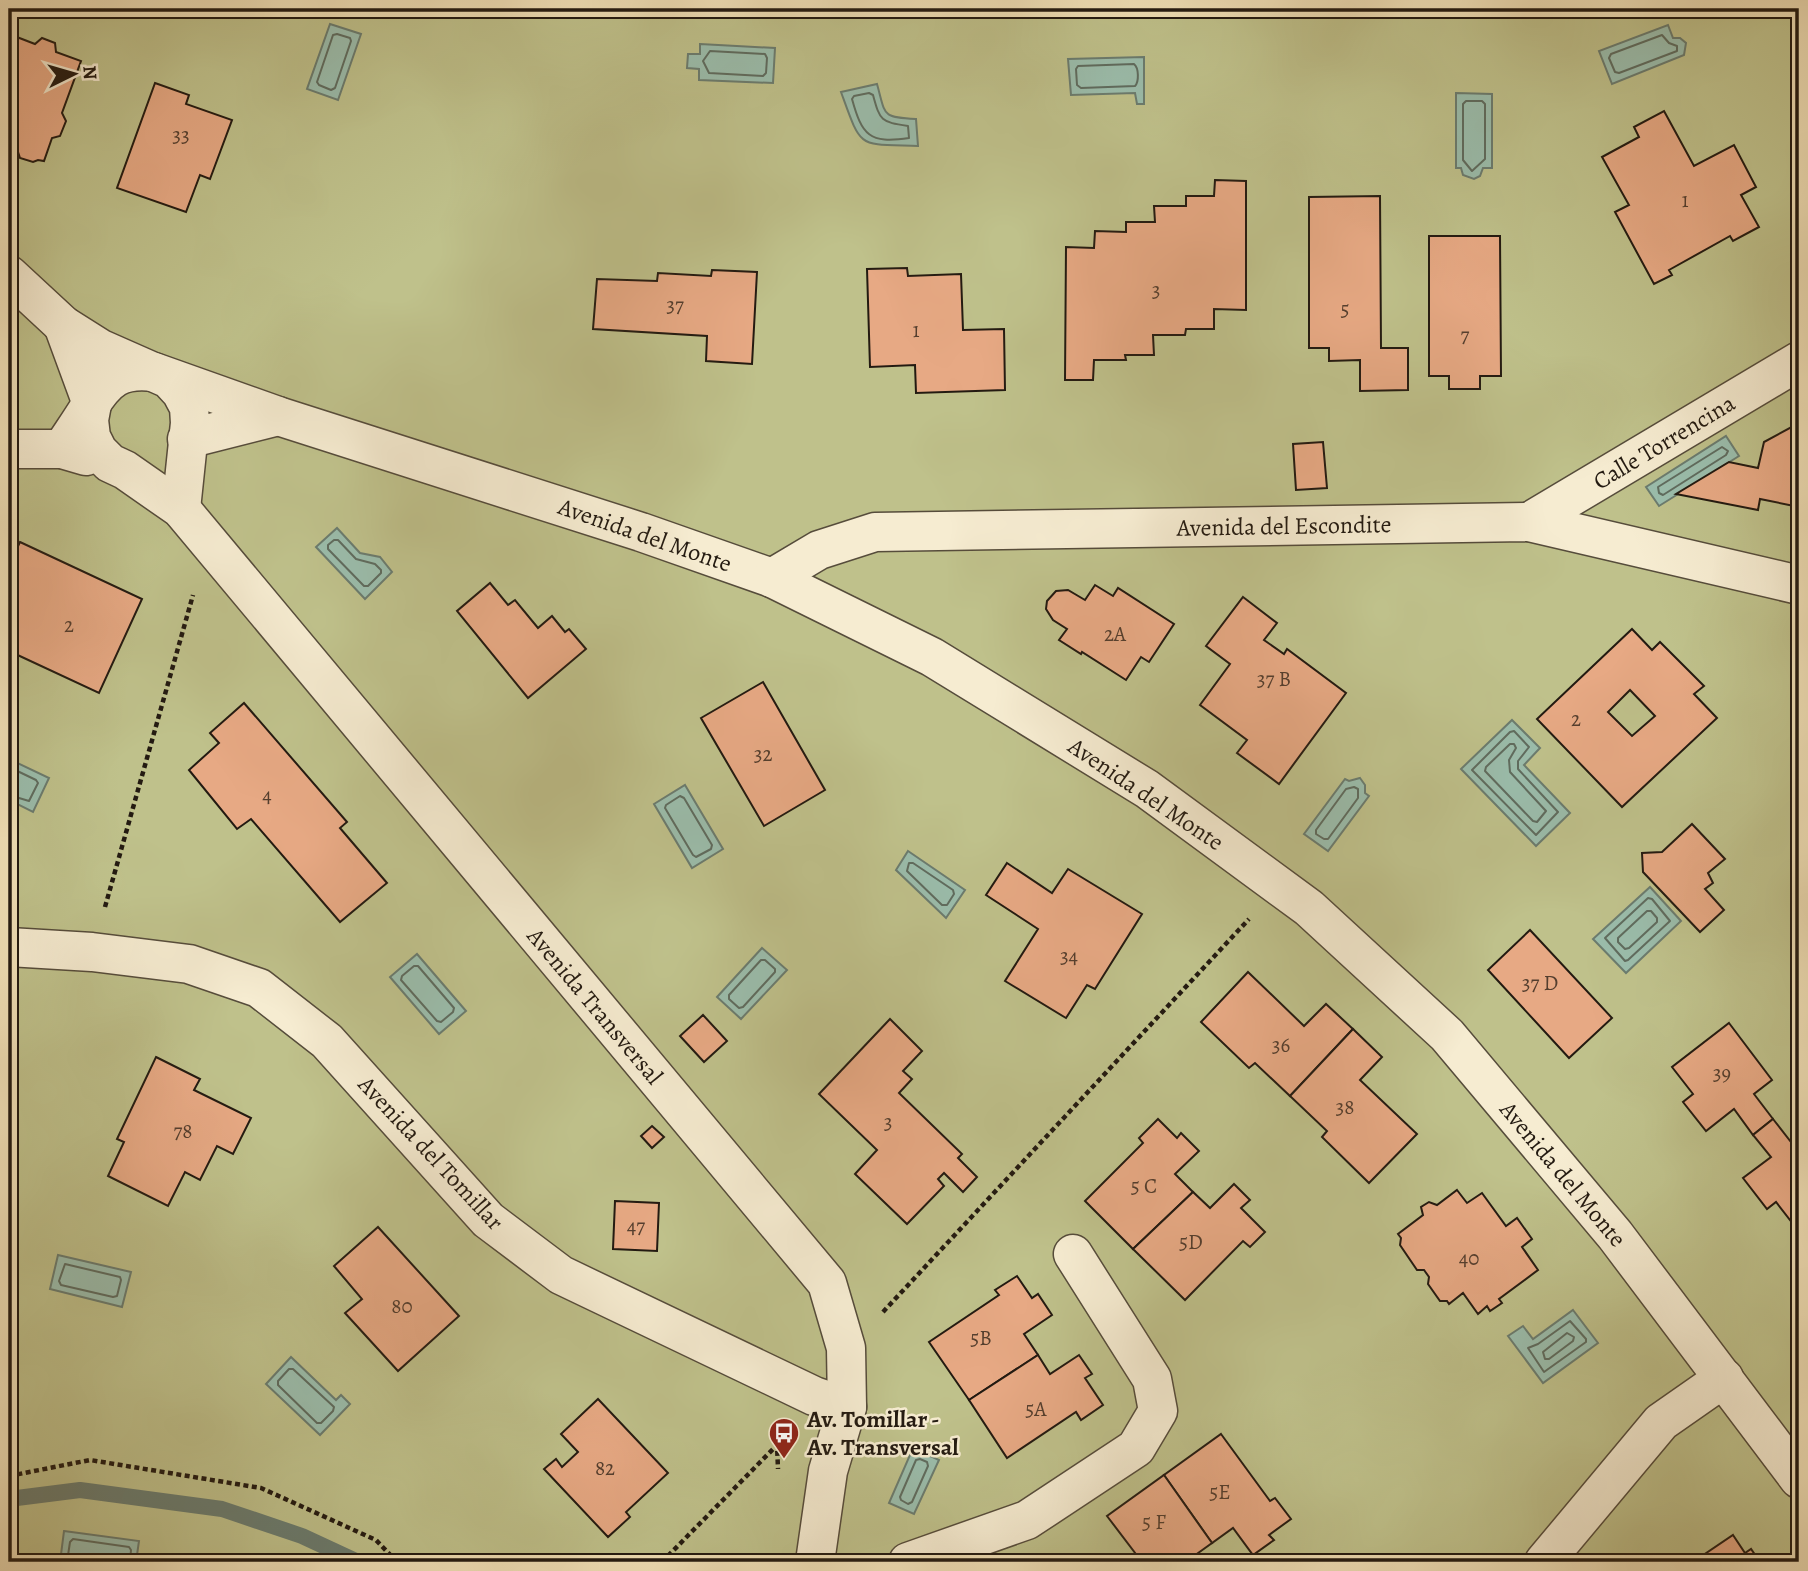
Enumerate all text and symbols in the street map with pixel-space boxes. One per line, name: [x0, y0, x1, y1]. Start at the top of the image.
north arrow: [38, 38, 108, 108]
text: N: [76, 65, 104, 81]
house number: 33: [172, 121, 190, 149]
house number: 1: [1681, 186, 1689, 214]
house number: 3: [1152, 276, 1160, 304]
house number: 37: [666, 291, 684, 319]
house number: 5: [1340, 295, 1350, 323]
house number: 1: [912, 316, 920, 344]
house number: 7: [1461, 321, 1470, 349]
street label: Calle Torrencina: [1587, 387, 1742, 497]
street label: Avenida del Monte: [553, 490, 736, 580]
street label: Avenida del Escondite: [1175, 508, 1392, 544]
house number: 2: [64, 611, 74, 639]
house number: 2A: [1104, 620, 1127, 648]
house number: 37 B: [1257, 665, 1291, 693]
house number: 2: [1571, 705, 1581, 733]
street label: Avenida del Monte: [1061, 730, 1230, 858]
house number: 32: [754, 740, 772, 768]
house number: 4: [262, 781, 272, 809]
street label: Avenida Transversal: [519, 920, 670, 1091]
house number: 34: [1060, 942, 1078, 970]
house number: 37 D: [1522, 969, 1558, 997]
house number: 36: [1272, 1031, 1291, 1059]
house number: 39: [1713, 1059, 1731, 1087]
street label: Avenida del Tomillar: [350, 1068, 511, 1237]
house number: 38: [1336, 1093, 1354, 1121]
street label: Avenida del Monte: [1492, 1094, 1633, 1254]
house number: 3: [884, 1108, 892, 1136]
house number: 78: [173, 1117, 193, 1145]
house number: 5 C: [1131, 1172, 1157, 1200]
house number: 47: [627, 1212, 645, 1240]
house number: 5D: [1179, 1228, 1203, 1256]
house number: 40: [1459, 1244, 1479, 1272]
house number: 80: [391, 1292, 413, 1320]
house number: 5B: [970, 1324, 992, 1352]
house number: 5A: [1025, 1395, 1047, 1423]
place label: Av. Tomillar - Av. Transversal: [806, 1403, 959, 1463]
bus stop icon: Av. Tomillar - Av. Transversal: [767, 1416, 801, 1460]
house number: 82: [595, 1454, 615, 1482]
house number: 5E: [1209, 1478, 1231, 1506]
house number: 5 F: [1142, 1508, 1166, 1536]

